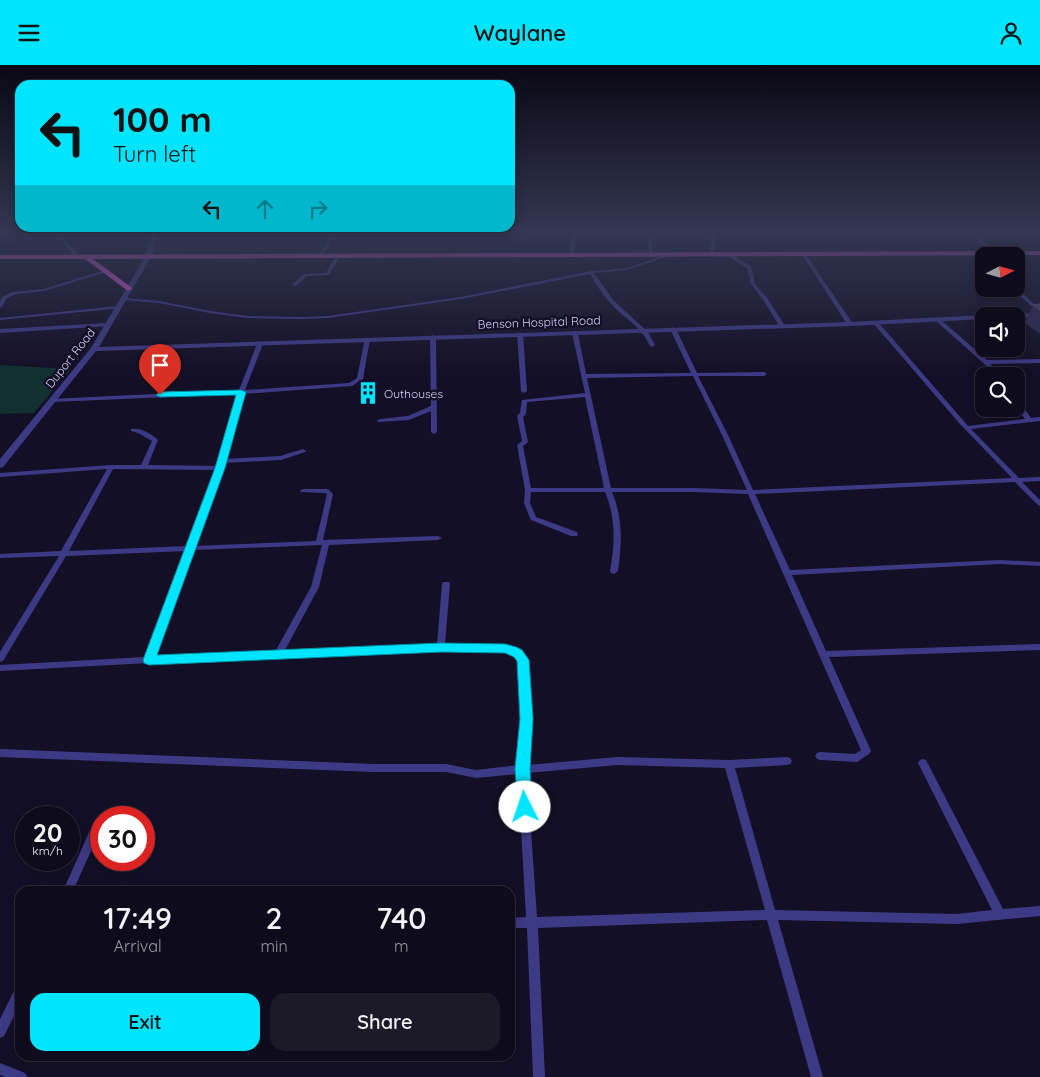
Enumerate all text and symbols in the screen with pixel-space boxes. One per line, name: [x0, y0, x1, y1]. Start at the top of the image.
icon: menu: [15, 19, 43, 47]
text: Waylane: [474, 19, 566, 47]
icon: person: [997, 19, 1025, 47]
text: 100 m: [113, 97, 212, 141]
icon: left: [30, 100, 95, 165]
text: Turn left: [113, 140, 196, 168]
icon: left: [198, 195, 226, 223]
icon: ahead: [251, 195, 279, 223]
icon: right: [304, 195, 332, 223]
north arrow: [975, 247, 1025, 297]
map controls: [975, 247, 1025, 417]
button: sound: [975, 307, 1025, 357]
street label: Benson Hospital Road: [477, 312, 601, 332]
street label: Duport Road: [42, 325, 98, 391]
pin: [139, 344, 181, 395]
icon: arrive: [146, 351, 174, 379]
button: search: [975, 367, 1025, 417]
building icon: Outhouses: [355, 380, 381, 406]
place label: Outhouses: [384, 386, 443, 401]
position arrow: [498, 780, 550, 832]
speed limit sign: 30: [90, 806, 155, 871]
text: 20: [33, 817, 62, 848]
text: km/h: [32, 843, 63, 858]
text: 17:49: [104, 899, 172, 937]
text: 2: [266, 899, 283, 937]
text: 740: [376, 899, 426, 937]
text: Arrival: [114, 936, 162, 956]
text: min: [260, 936, 288, 956]
text: m: [394, 936, 409, 956]
button: Exit: [30, 993, 260, 1051]
button: Share: [270, 993, 500, 1051]

